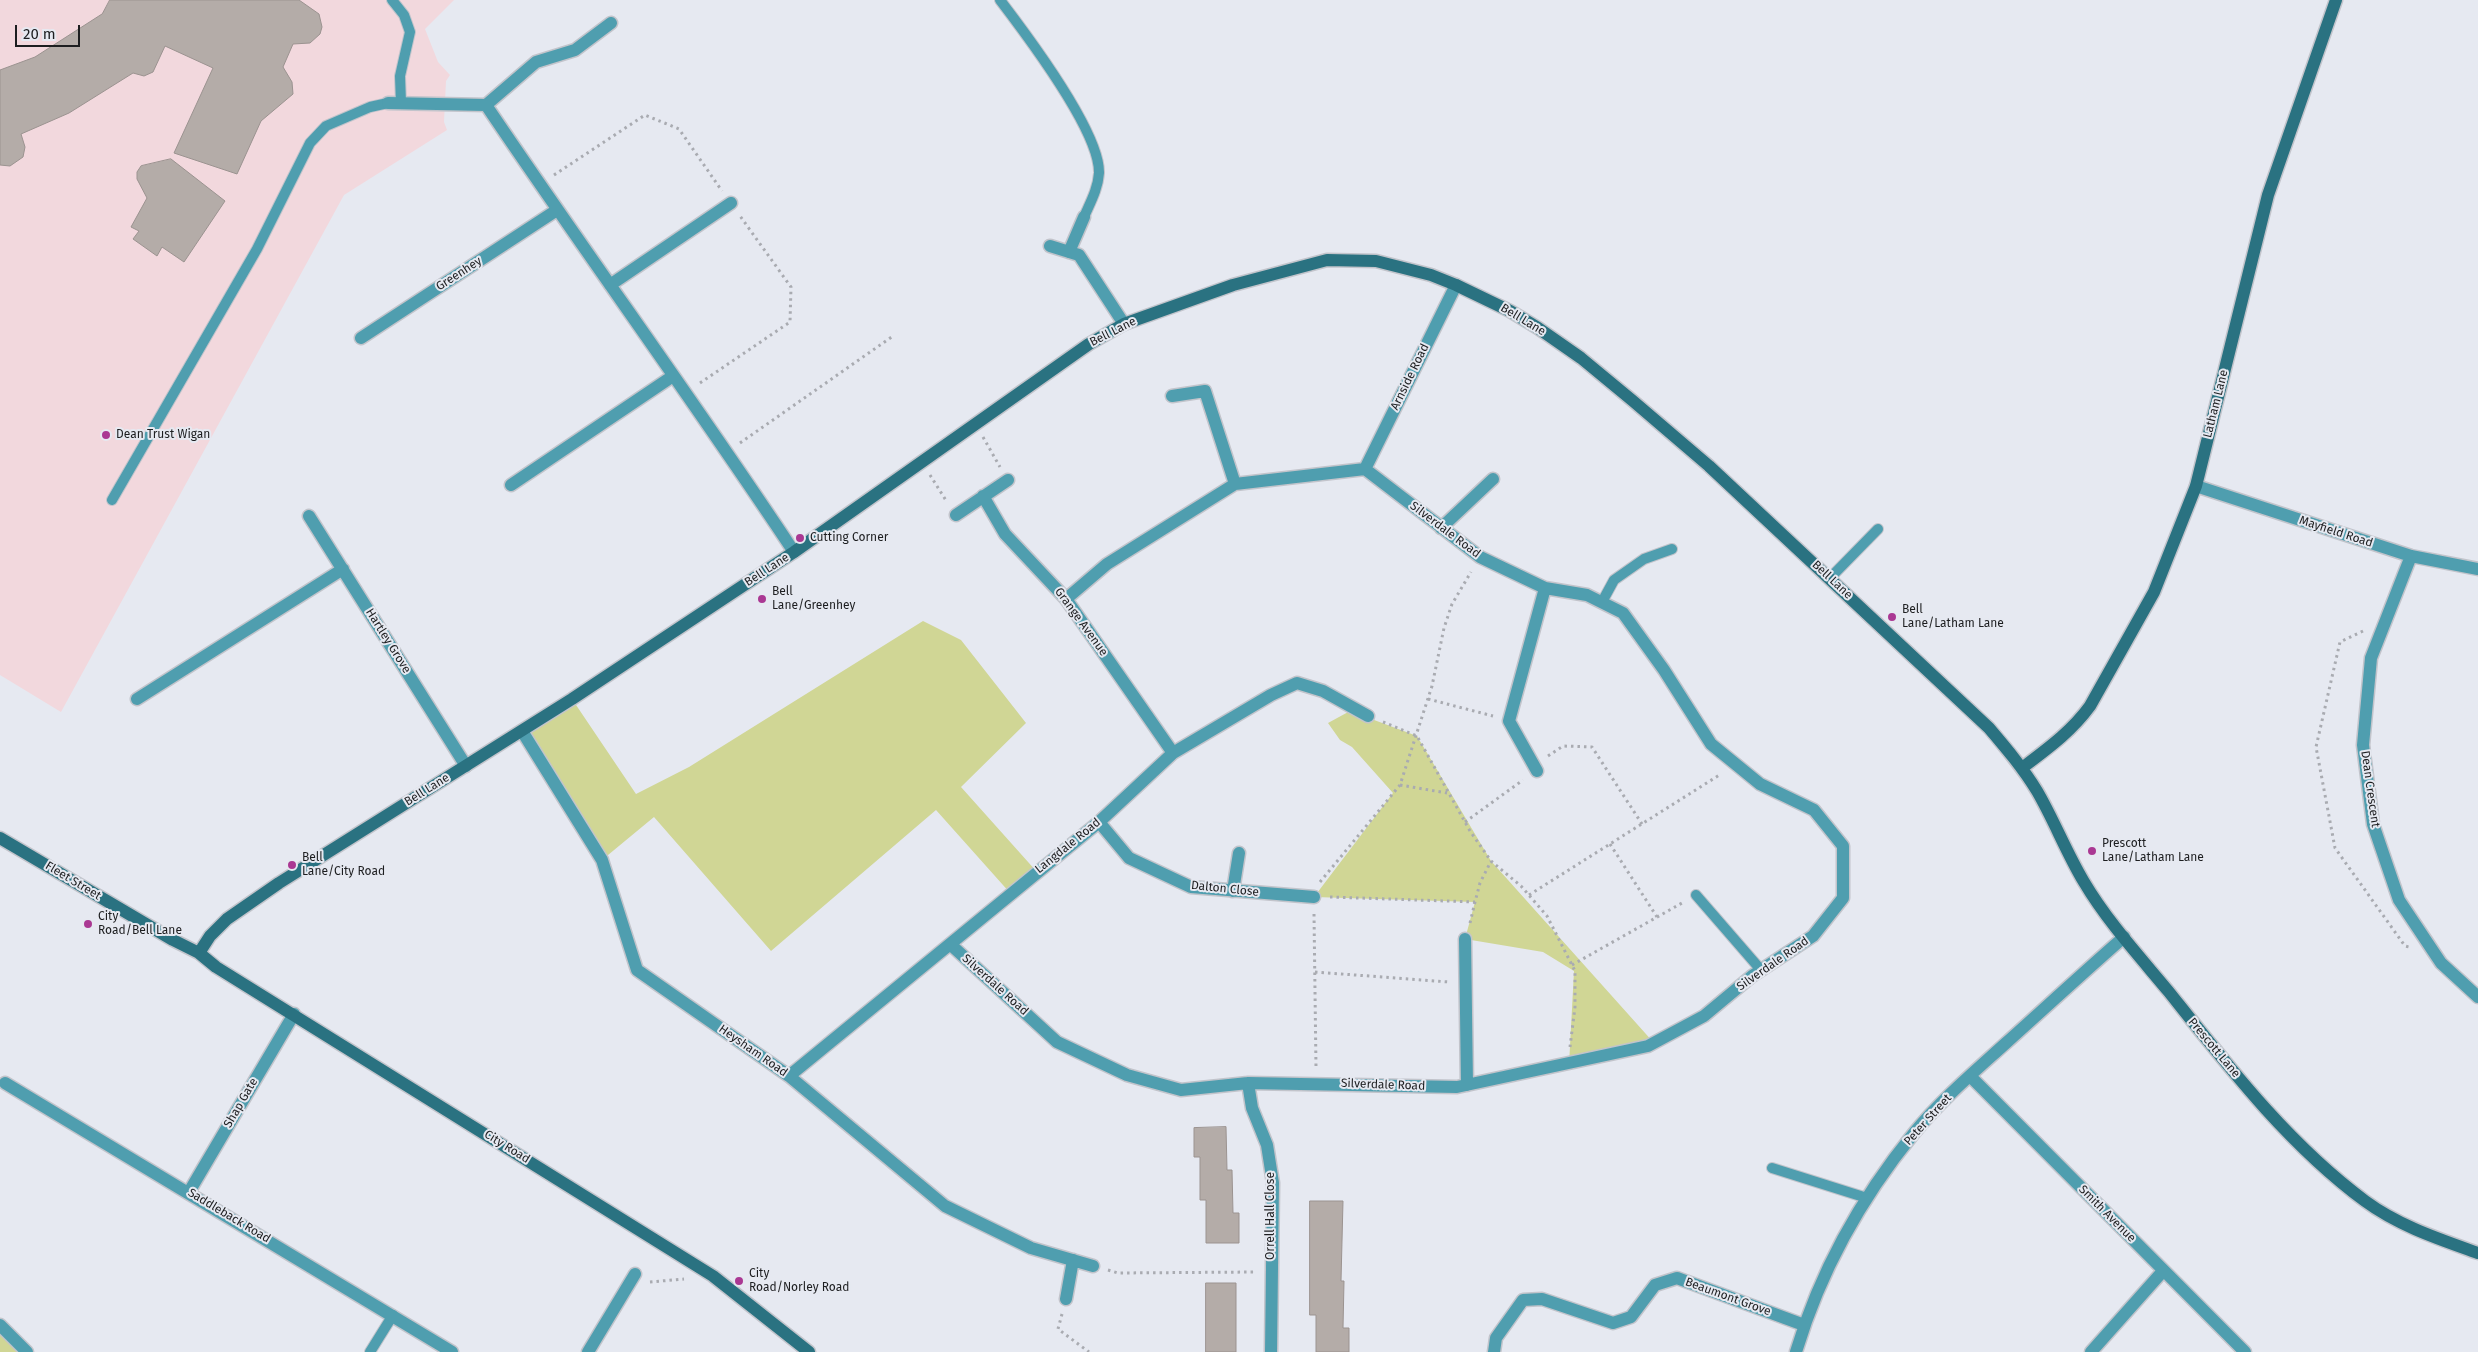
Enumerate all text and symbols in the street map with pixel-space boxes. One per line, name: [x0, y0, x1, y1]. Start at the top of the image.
scale bar: [18, 15, 82, 47]
text: 20 m: [23, 25, 56, 43]
street label: Greenhey: [434, 254, 484, 294]
street label: Bell Lane: [1498, 301, 1548, 339]
street label: Bell Lane: [1087, 314, 1139, 350]
street label: Arnside Road: [1388, 341, 1432, 413]
street label: Latham Lane: [2201, 368, 2231, 440]
place label: Dean Trust Wigan: [116, 428, 210, 442]
marker: Dean Trust Wigan: [100, 429, 112, 441]
street label: Silverdale Road: [1407, 499, 1483, 561]
street label: Mayfield Road: [2297, 513, 2375, 551]
place label: Cutting Corner: [810, 531, 888, 545]
marker: Cutting Corner: [794, 532, 806, 544]
street label: Bell Lane: [742, 550, 792, 590]
street label: Bell Lane: [1809, 558, 1855, 602]
place label: Bell Lane/Greenhey: [772, 585, 855, 613]
street label: Grange Avenue: [1051, 585, 1111, 659]
marker: Bell Lane/Greenhey: [756, 593, 768, 605]
place label: Bell Lane/Latham Lane: [1902, 603, 2004, 631]
street label: Hartley Grove: [362, 606, 414, 676]
marker: Bell Lane/Latham Lane: [1886, 611, 1898, 623]
street label: Dean Crescent: [2357, 750, 2383, 828]
street label: Bell Lane: [402, 771, 452, 809]
street label: Langdale Road: [1032, 815, 1104, 877]
place label: Prescott Lane/Latham Lane: [2102, 837, 2204, 865]
marker: Prescott Lane/Latham Lane: [2086, 845, 2098, 857]
place label: Bell Lane/City Road: [302, 851, 385, 879]
street label: Fleet Street: [43, 859, 103, 903]
marker: Bell Lane/City Road: [286, 859, 298, 871]
street label: Dalton Close: [1190, 878, 1260, 900]
place label: City Road/Bell Lane: [98, 910, 182, 938]
marker: City Road/Bell Lane: [82, 918, 94, 930]
street label: Silverdale Road: [1734, 934, 1812, 994]
street label: Silverdale Road: [959, 951, 1031, 1019]
street label: Prescott Lane: [2185, 1015, 2243, 1081]
street label: Heysham Road: [716, 1022, 790, 1080]
street label: Shap Gate: [221, 1075, 261, 1131]
street label: Silverdale Road: [1341, 1076, 1425, 1094]
street label: Peter Street: [1901, 1091, 1955, 1149]
street label: City Road: [482, 1127, 532, 1167]
street label: Orrell Hall Close: [1264, 1172, 1278, 1260]
street label: Smith Avenue: [2076, 1183, 2138, 1245]
street label: Saddleback Road: [185, 1186, 273, 1246]
place label: City Road/Norley Road: [749, 1267, 849, 1295]
marker: City Road/Norley Road: [733, 1275, 745, 1287]
street label: Beaumont Grove: [1683, 1275, 1773, 1319]

